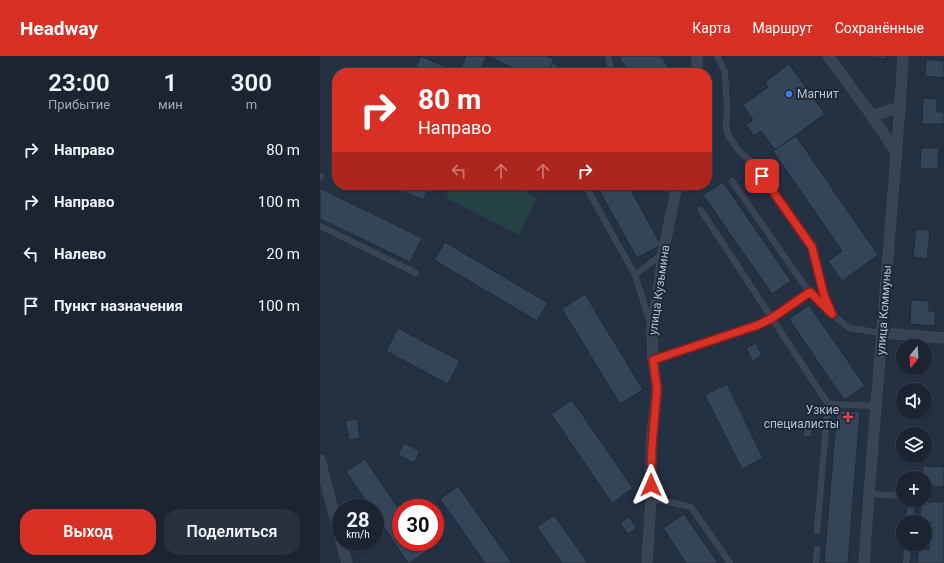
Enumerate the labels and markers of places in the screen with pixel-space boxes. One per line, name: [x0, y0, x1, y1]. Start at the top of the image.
place label: Магнит: [797, 87, 839, 101]
marker: Магнит: [784, 89, 794, 99]
pin: [745, 159, 779, 193]
place label: Узкие специалисты: [764, 403, 839, 431]
marker: Узкие специалисты: [842, 411, 854, 423]

